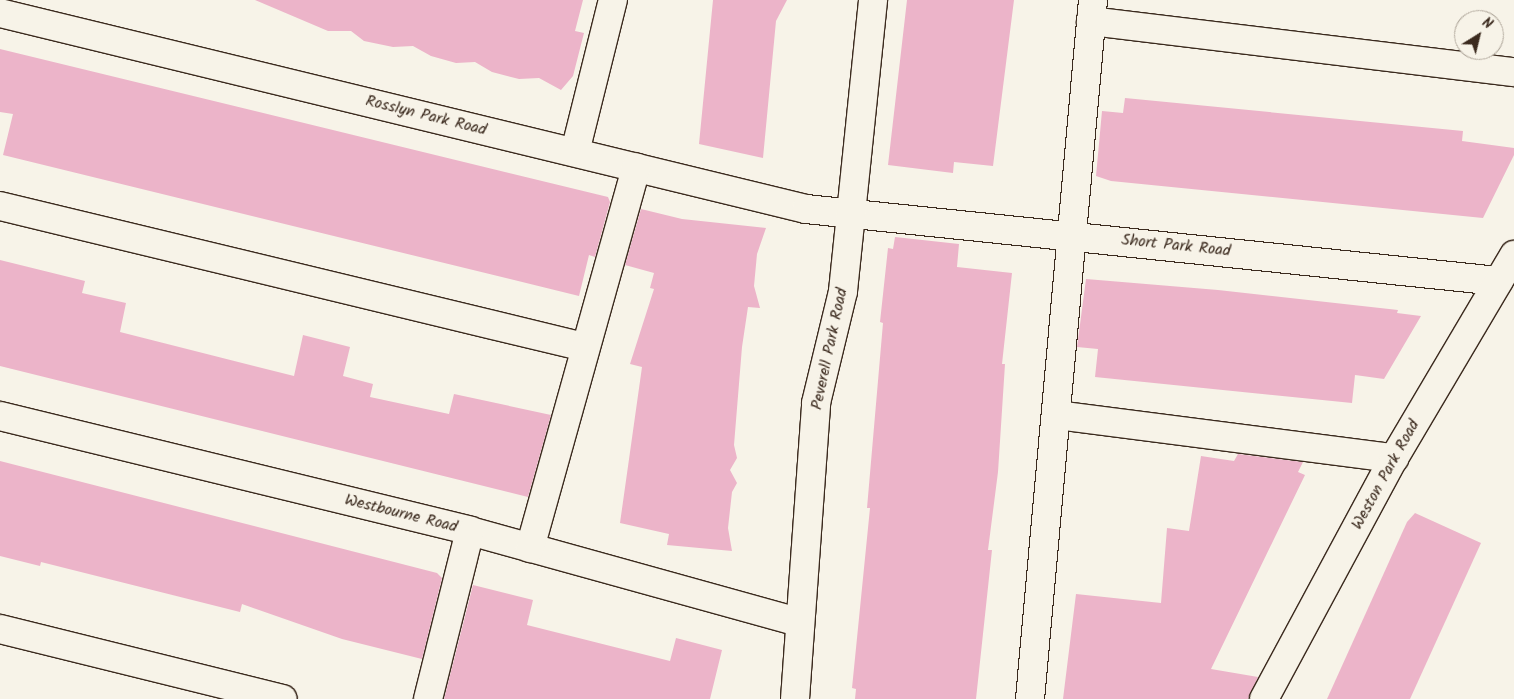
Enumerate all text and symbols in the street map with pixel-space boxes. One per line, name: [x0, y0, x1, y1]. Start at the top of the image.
north arrow: [1454, 10, 1504, 60]
text: N: [1477, 12, 1497, 35]
street label: Rosslyn Park Road: [363, 92, 489, 140]
street label: Short Park Road: [1120, 231, 1232, 261]
street label: Peverell Park Road: [808, 286, 852, 412]
street label: Weston Park Road: [1348, 417, 1424, 533]
street label: Westbourne Road: [343, 491, 459, 537]

